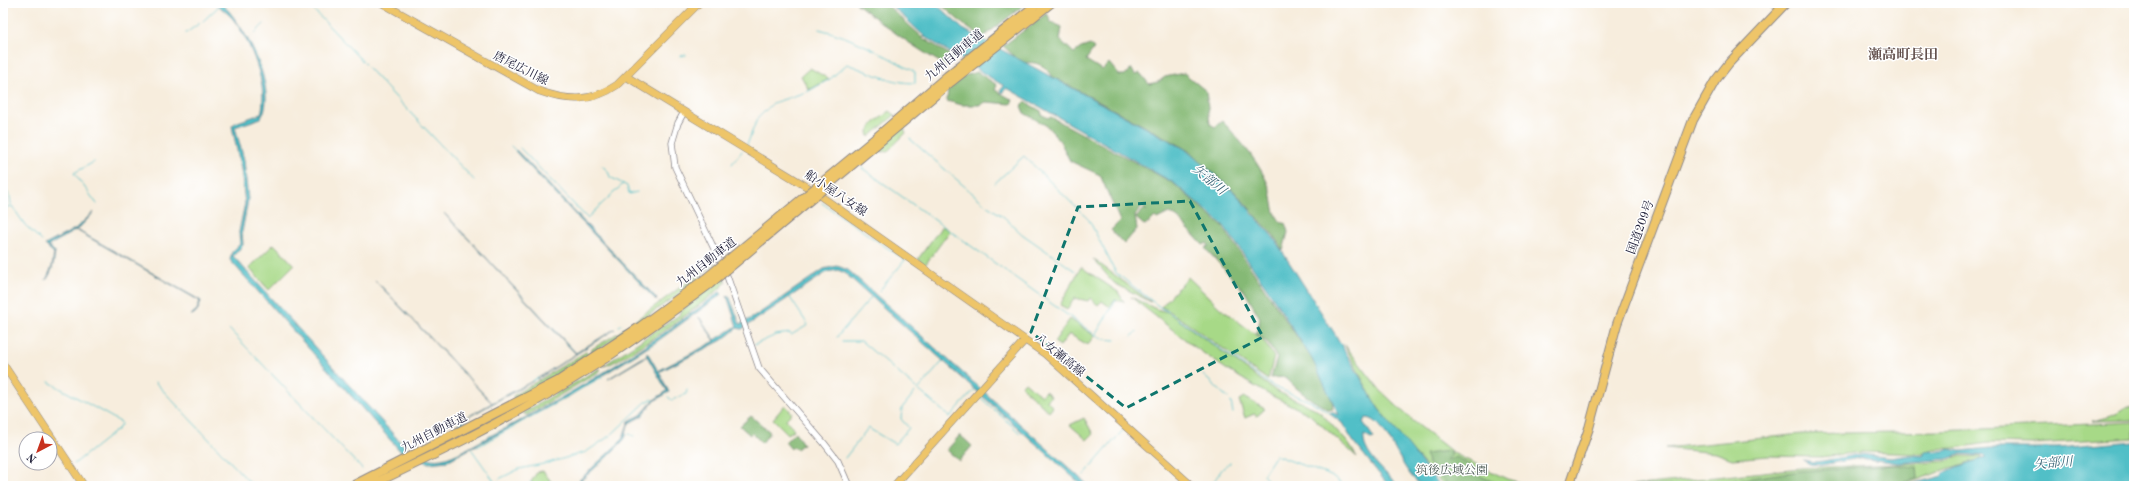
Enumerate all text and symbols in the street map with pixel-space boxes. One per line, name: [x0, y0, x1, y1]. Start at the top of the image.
street label: 九州自動車道: [922, 26, 986, 84]
district label: 瀬高町長田: [1868, 47, 1938, 62]
street label: 唐尾広川線: [491, 48, 551, 88]
water label: 矢部川: [1190, 162, 1230, 199]
street label: 船小屋八女線: [802, 167, 870, 219]
street label: 国道209号: [1624, 198, 1656, 256]
street label: 九州自動車道: [673, 234, 739, 290]
street label: 八女瀬高線: [1032, 331, 1088, 379]
street label: 九州自動車道: [399, 409, 469, 455]
north arrow: [18, 431, 58, 471]
text: N: [25, 450, 39, 464]
water label: 矢部川: [2033, 454, 2075, 472]
park label: 筑後広域公園: [1416, 463, 1488, 477]

